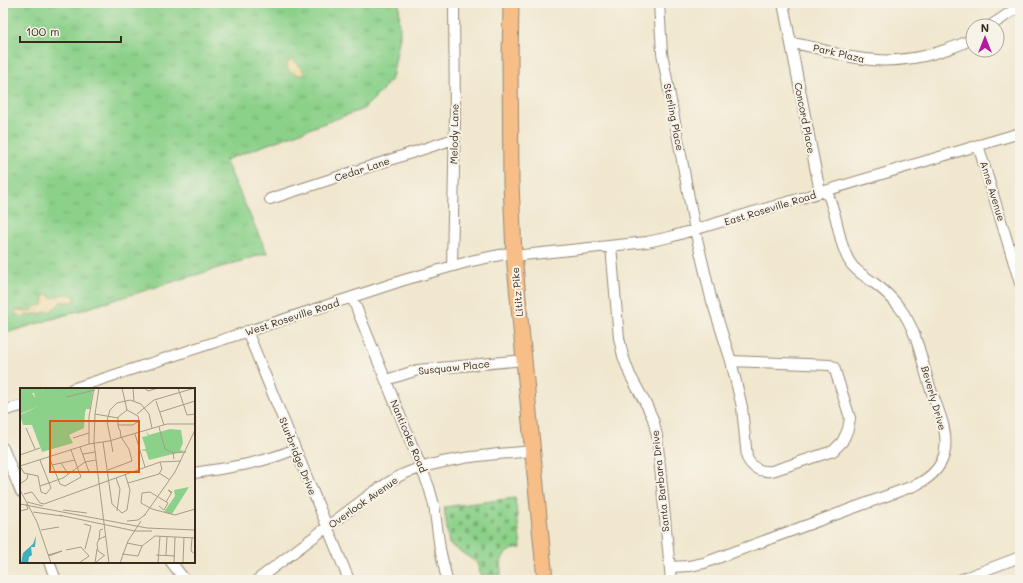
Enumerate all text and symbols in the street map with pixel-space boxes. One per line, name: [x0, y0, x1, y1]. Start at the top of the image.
scale bar: [20, 18, 121, 44]
north arrow: [965, 18, 1005, 58]
text: N: [981, 20, 989, 35]
text: 100 m: [26, 23, 60, 39]
street label: Park Plaza: [812, 40, 866, 66]
street label: Concord Place: [791, 81, 819, 155]
street label: Sterling Place: [661, 82, 687, 152]
street label: Melody Lane: [446, 104, 462, 164]
street label: Cedar Lane: [333, 153, 391, 185]
street label: Anne Avenue: [977, 159, 1009, 223]
street label: East Roseville Road: [722, 187, 818, 229]
street label: Lititz Pike: [508, 267, 526, 317]
street label: West Roseville Road: [243, 295, 341, 339]
street label: Susquaw Place: [417, 356, 491, 378]
street label: Beverly Drive: [918, 364, 950, 432]
inset map: [20, 388, 195, 563]
street label: Nanticoke Road: [387, 397, 431, 475]
street label: Sturbridge Drive: [276, 415, 320, 497]
street label: Santa Barbara Drive: [648, 429, 672, 533]
street label: Overlook Avenue: [325, 473, 401, 531]

